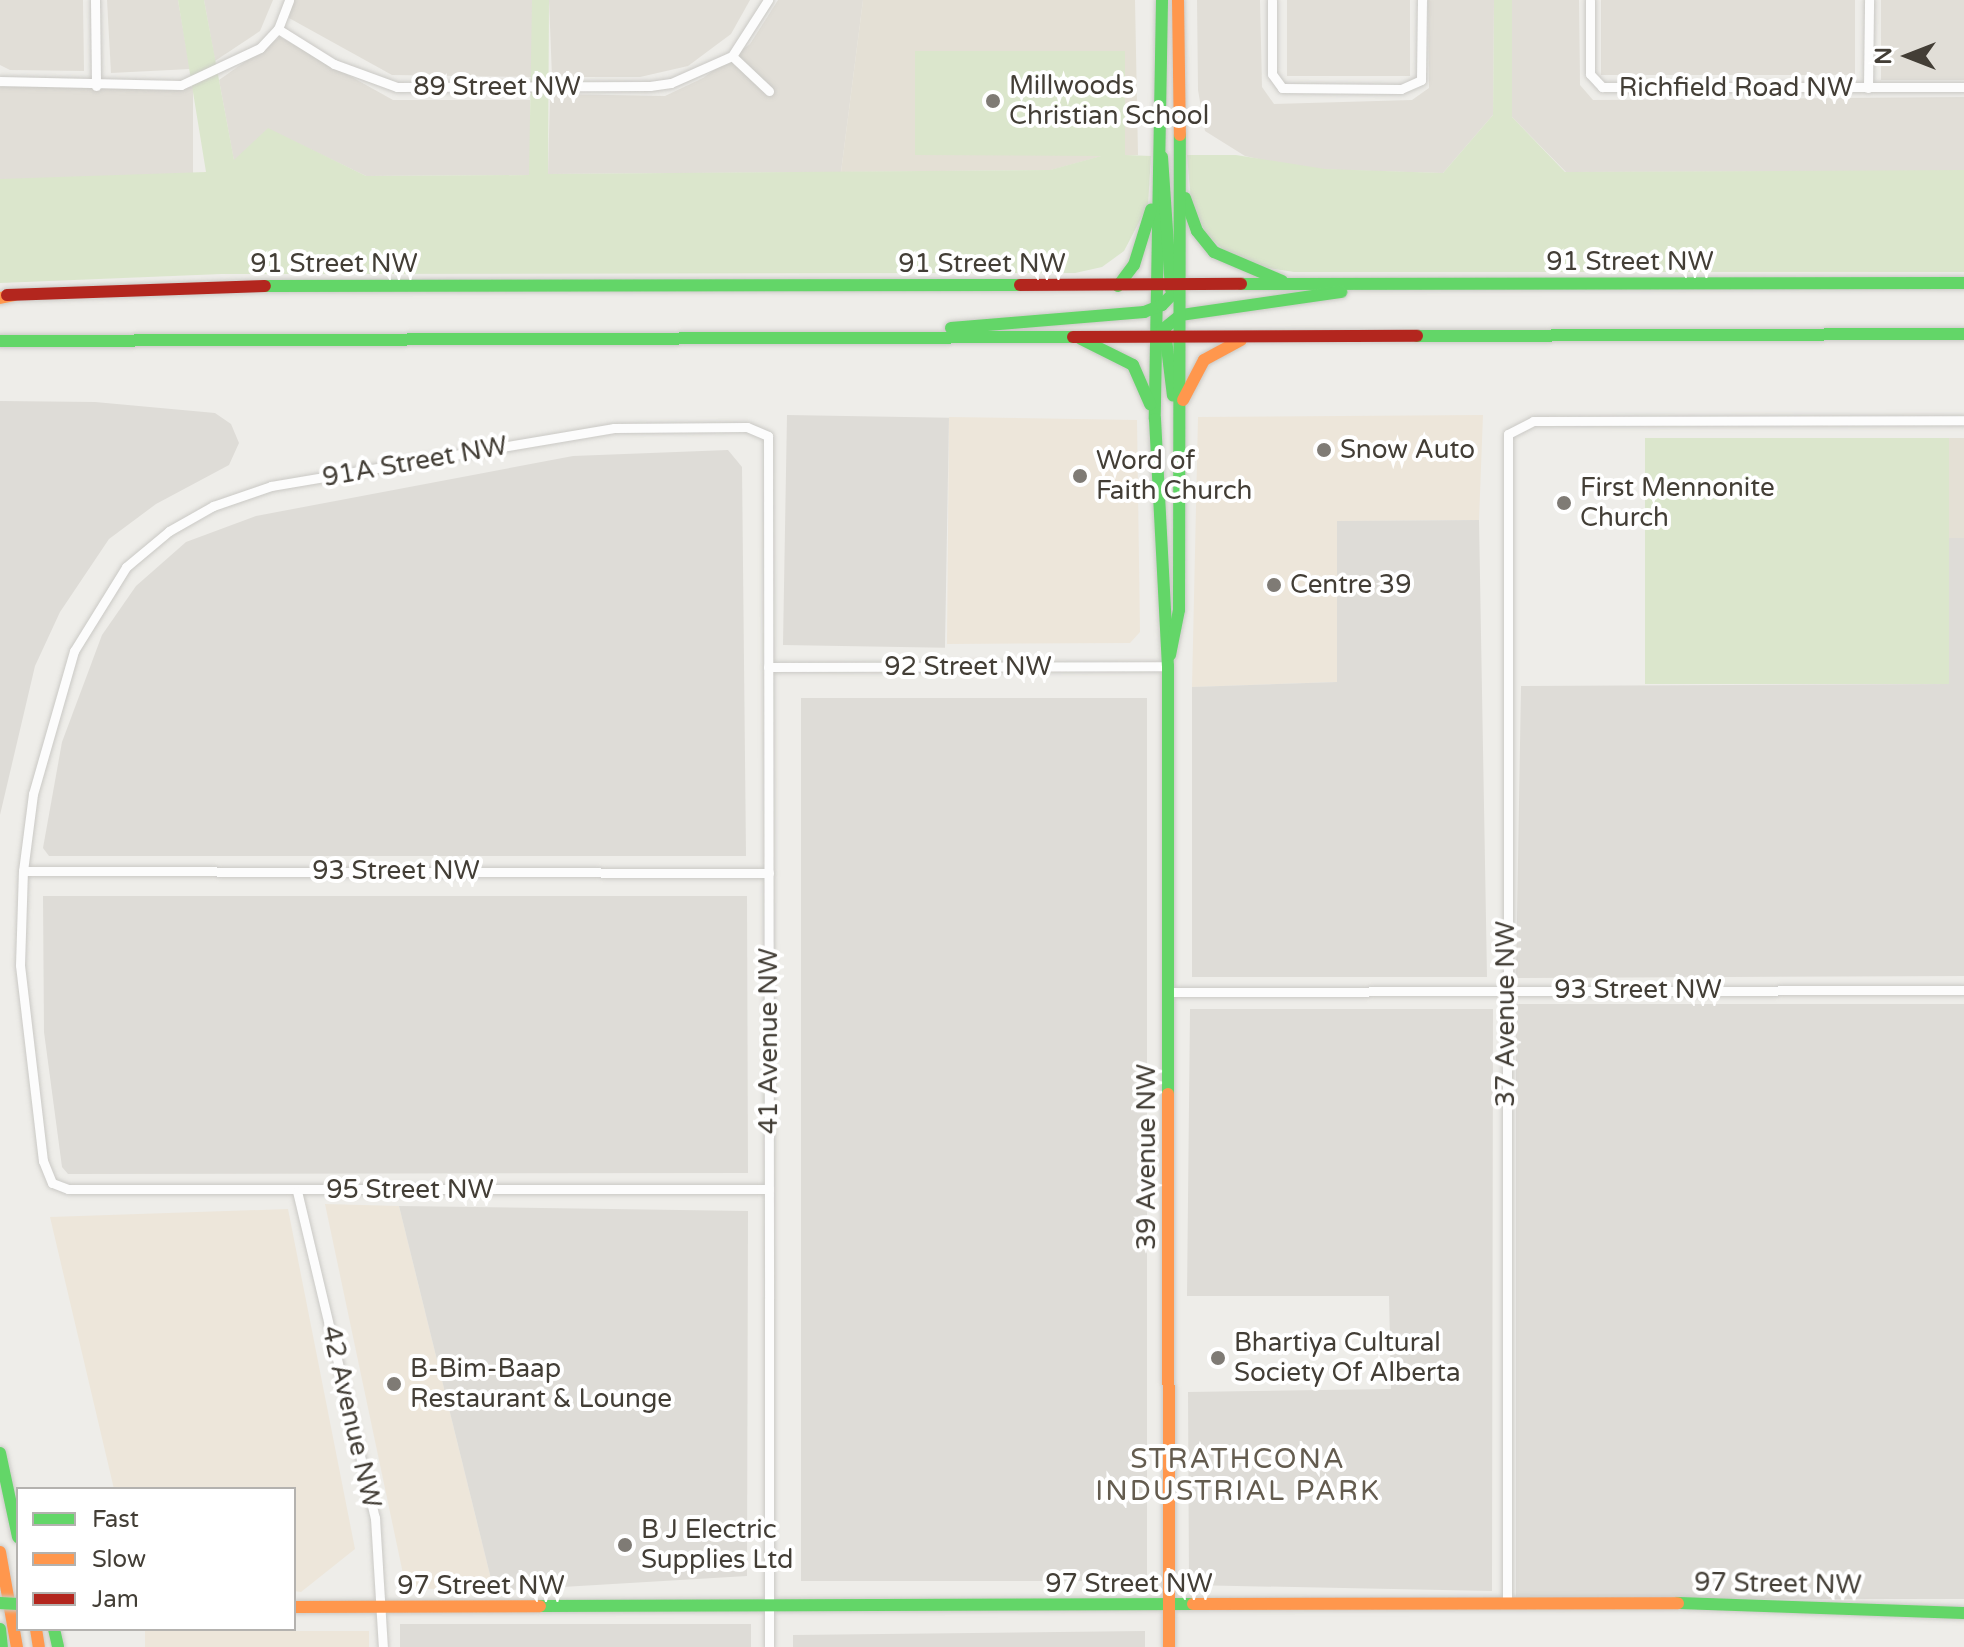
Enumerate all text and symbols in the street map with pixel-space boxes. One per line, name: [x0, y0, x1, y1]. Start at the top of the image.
north arrow: [1868, 16, 1948, 96]
text: N: [1871, 47, 1897, 65]
place label: Millwoods Christian School: [1009, 70, 1209, 132]
street label: 89 Street NW: [413, 71, 581, 103]
street label: Richfield Road NW: [1619, 72, 1853, 104]
marker: Millwoods Christian School: [984, 92, 1002, 110]
street label: 91 Street NW: [1546, 246, 1714, 278]
street label: 91 Street NW: [250, 248, 418, 280]
street label: 91 Street NW: [898, 248, 1066, 280]
street label: 91A Street NW: [320, 430, 510, 494]
place label: Snow Auto: [1340, 434, 1475, 466]
marker: Snow Auto: [1315, 441, 1333, 459]
place label: Word of Faith Church: [1096, 445, 1252, 506]
marker: Word of Faith Church: [1071, 467, 1089, 485]
place label: First Mennonite Church: [1580, 472, 1775, 534]
marker: First Mennonite Church: [1555, 494, 1573, 512]
place label: Centre 39: [1290, 569, 1412, 601]
marker: Centre 39: [1265, 576, 1283, 594]
street label: 92 Street NW: [884, 651, 1052, 683]
street label: 93 Street NW: [312, 855, 480, 887]
street label: 37 Avenue NW: [1490, 921, 1522, 1107]
street label: 41 Avenue NW: [753, 948, 785, 1134]
street label: 93 Street NW: [1554, 974, 1722, 1006]
street label: 39 Avenue NW: [1131, 1064, 1163, 1250]
street label: 95 Street NW: [326, 1174, 494, 1206]
street label: 42 Avenue NW: [315, 1323, 387, 1511]
place label: Bhartiya Cultural Society Of Alberta: [1234, 1327, 1461, 1388]
marker: Bhartiya Cultural Society Of Alberta: [1209, 1349, 1227, 1367]
place label: B-Bim-Baap Restaurant & Lounge: [410, 1353, 672, 1414]
marker: B-Bim-Baap Restaurant & Lounge: [385, 1375, 403, 1393]
district label: STRATHCONA INDUSTRIAL PARK: [1095, 1442, 1381, 1508]
legend: [16, 1487, 296, 1631]
text: Fast: [92, 1505, 139, 1534]
place label: B J Electric Supplies Ltd: [641, 1514, 793, 1576]
marker: B J Electric Supplies Ltd: [616, 1536, 634, 1554]
text: Slow: [92, 1545, 146, 1574]
street label: 97 Street NW: [1694, 1567, 1862, 1601]
street label: 97 Street NW: [1045, 1568, 1213, 1600]
street label: 97 Street NW: [397, 1570, 565, 1602]
text: Jam: [92, 1585, 139, 1614]

